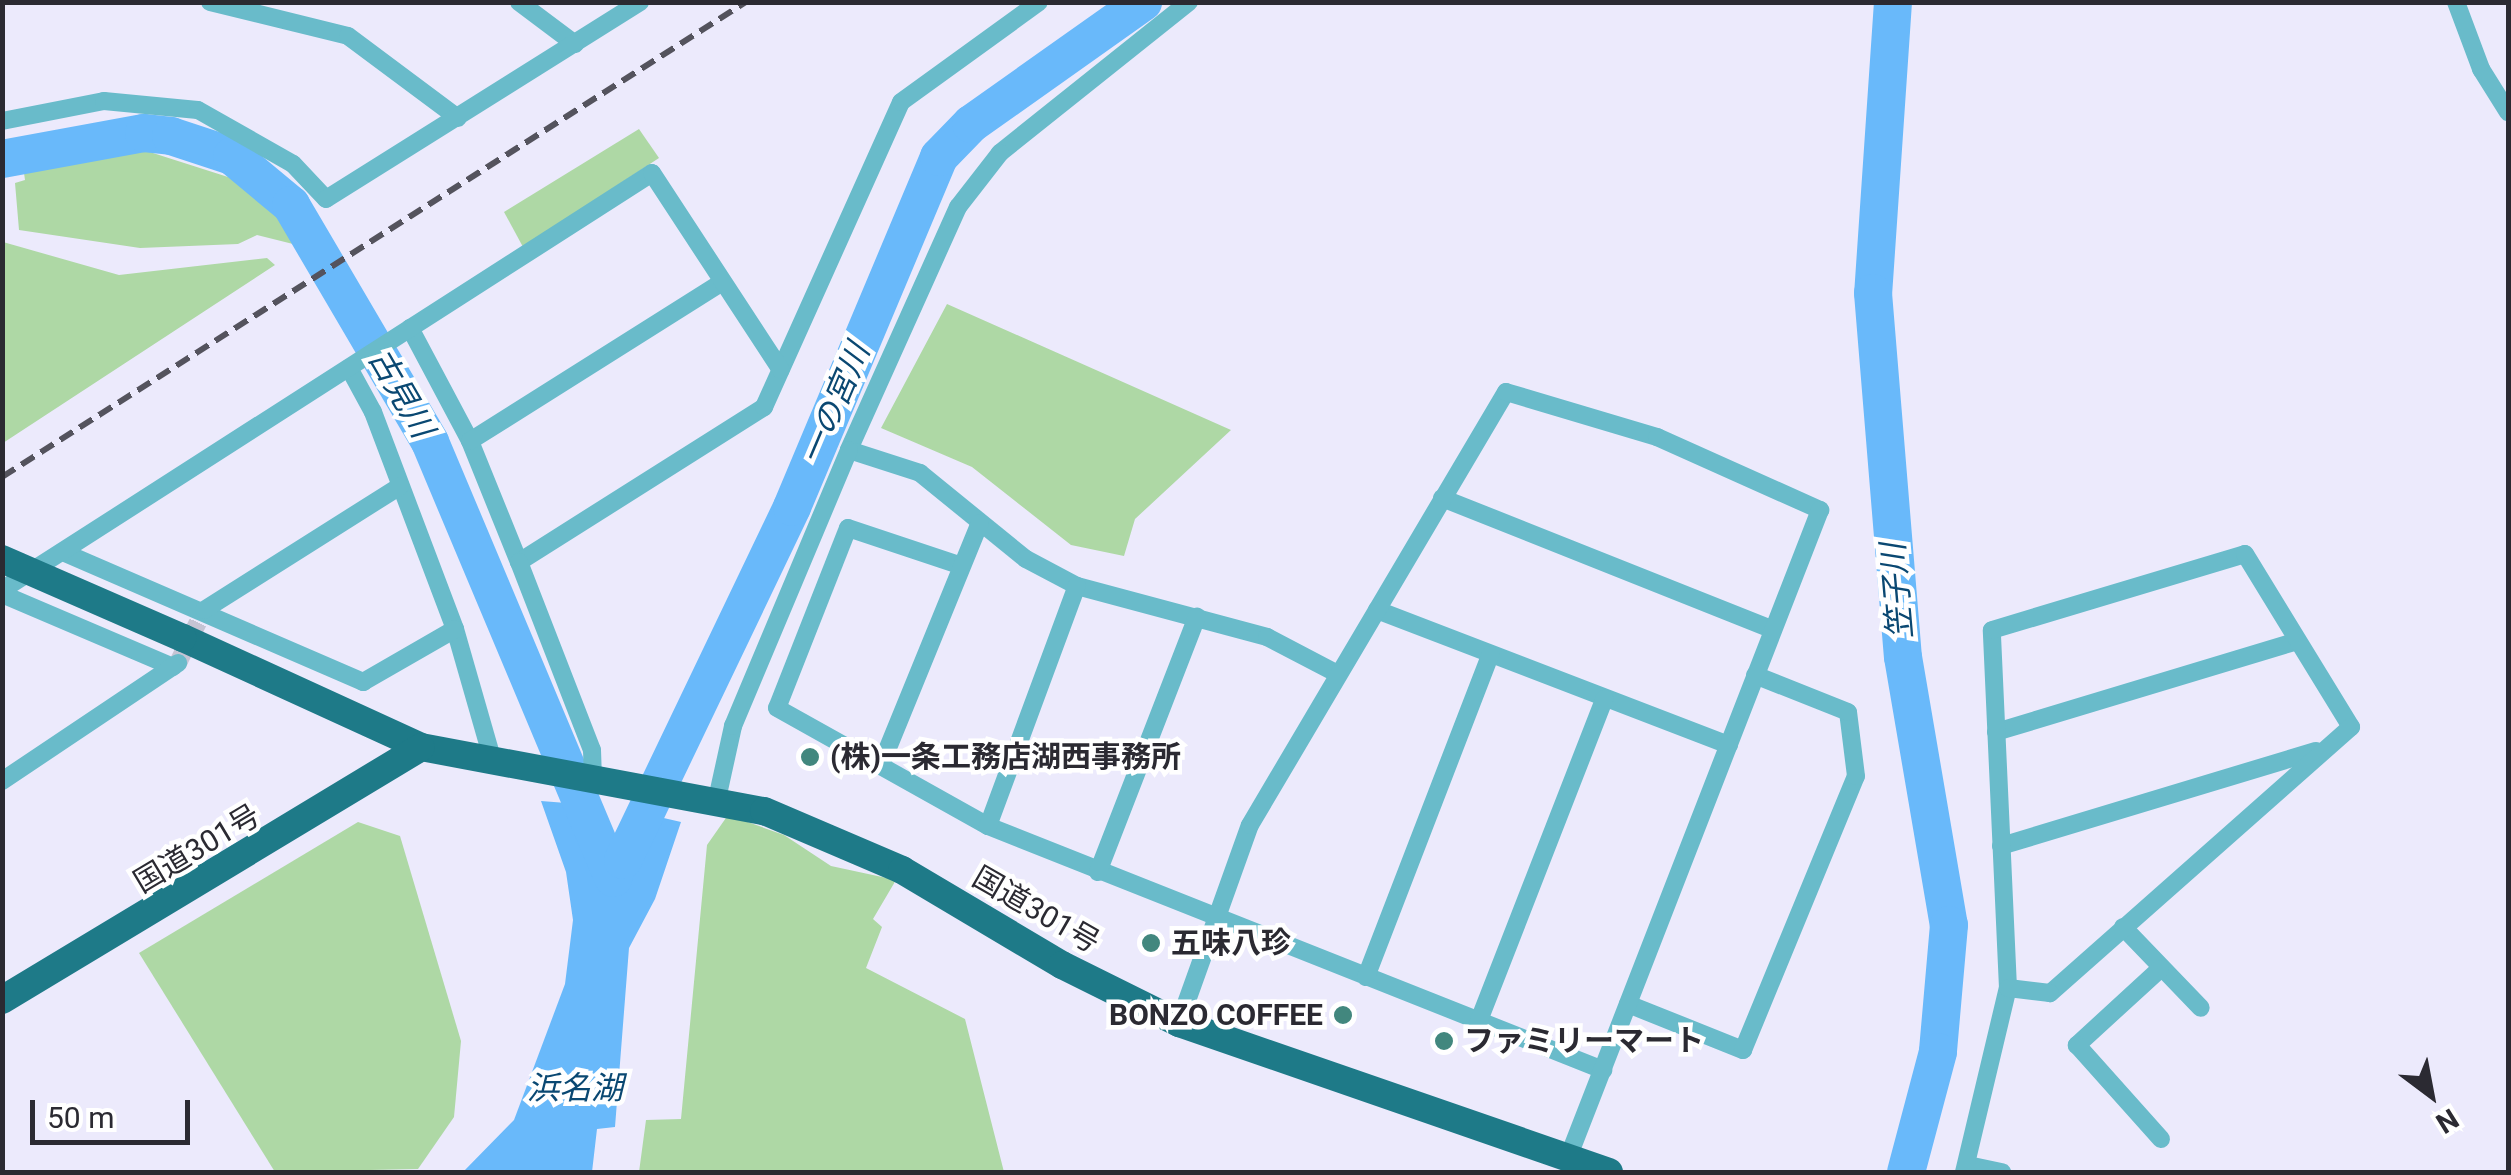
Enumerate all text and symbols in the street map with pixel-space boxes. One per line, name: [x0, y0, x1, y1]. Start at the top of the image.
water label: 一の宮川: [792, 338, 878, 470]
water label: 古見川: [360, 342, 442, 444]
water label: 笠子川: [1874, 542, 1920, 640]
place label: (株)一条工務店湖西事務所: [830, 739, 1181, 775]
marker: (株)一条工務店湖西事務所: [799, 746, 821, 768]
street label: 国道301号: [127, 797, 267, 901]
street label: 国道301号: [966, 859, 1106, 961]
place label: 五味八珍: [1171, 925, 1291, 961]
marker: 五味八珍: [1140, 932, 1162, 954]
place label: BONZO COFFEE: [1109, 997, 1323, 1033]
marker: BONZO COFFEE: [1332, 1004, 1354, 1026]
place label: ファミリーマート: [1464, 1023, 1704, 1059]
marker: ファミリーマート: [1433, 1030, 1455, 1052]
north arrow: [2381, 1045, 2481, 1145]
water label: 浜名湖: [527, 1069, 623, 1107]
scale bar: [35, 1080, 195, 1142]
text: 50 m: [47, 1100, 114, 1135]
text: N: [2430, 1102, 2464, 1140]

